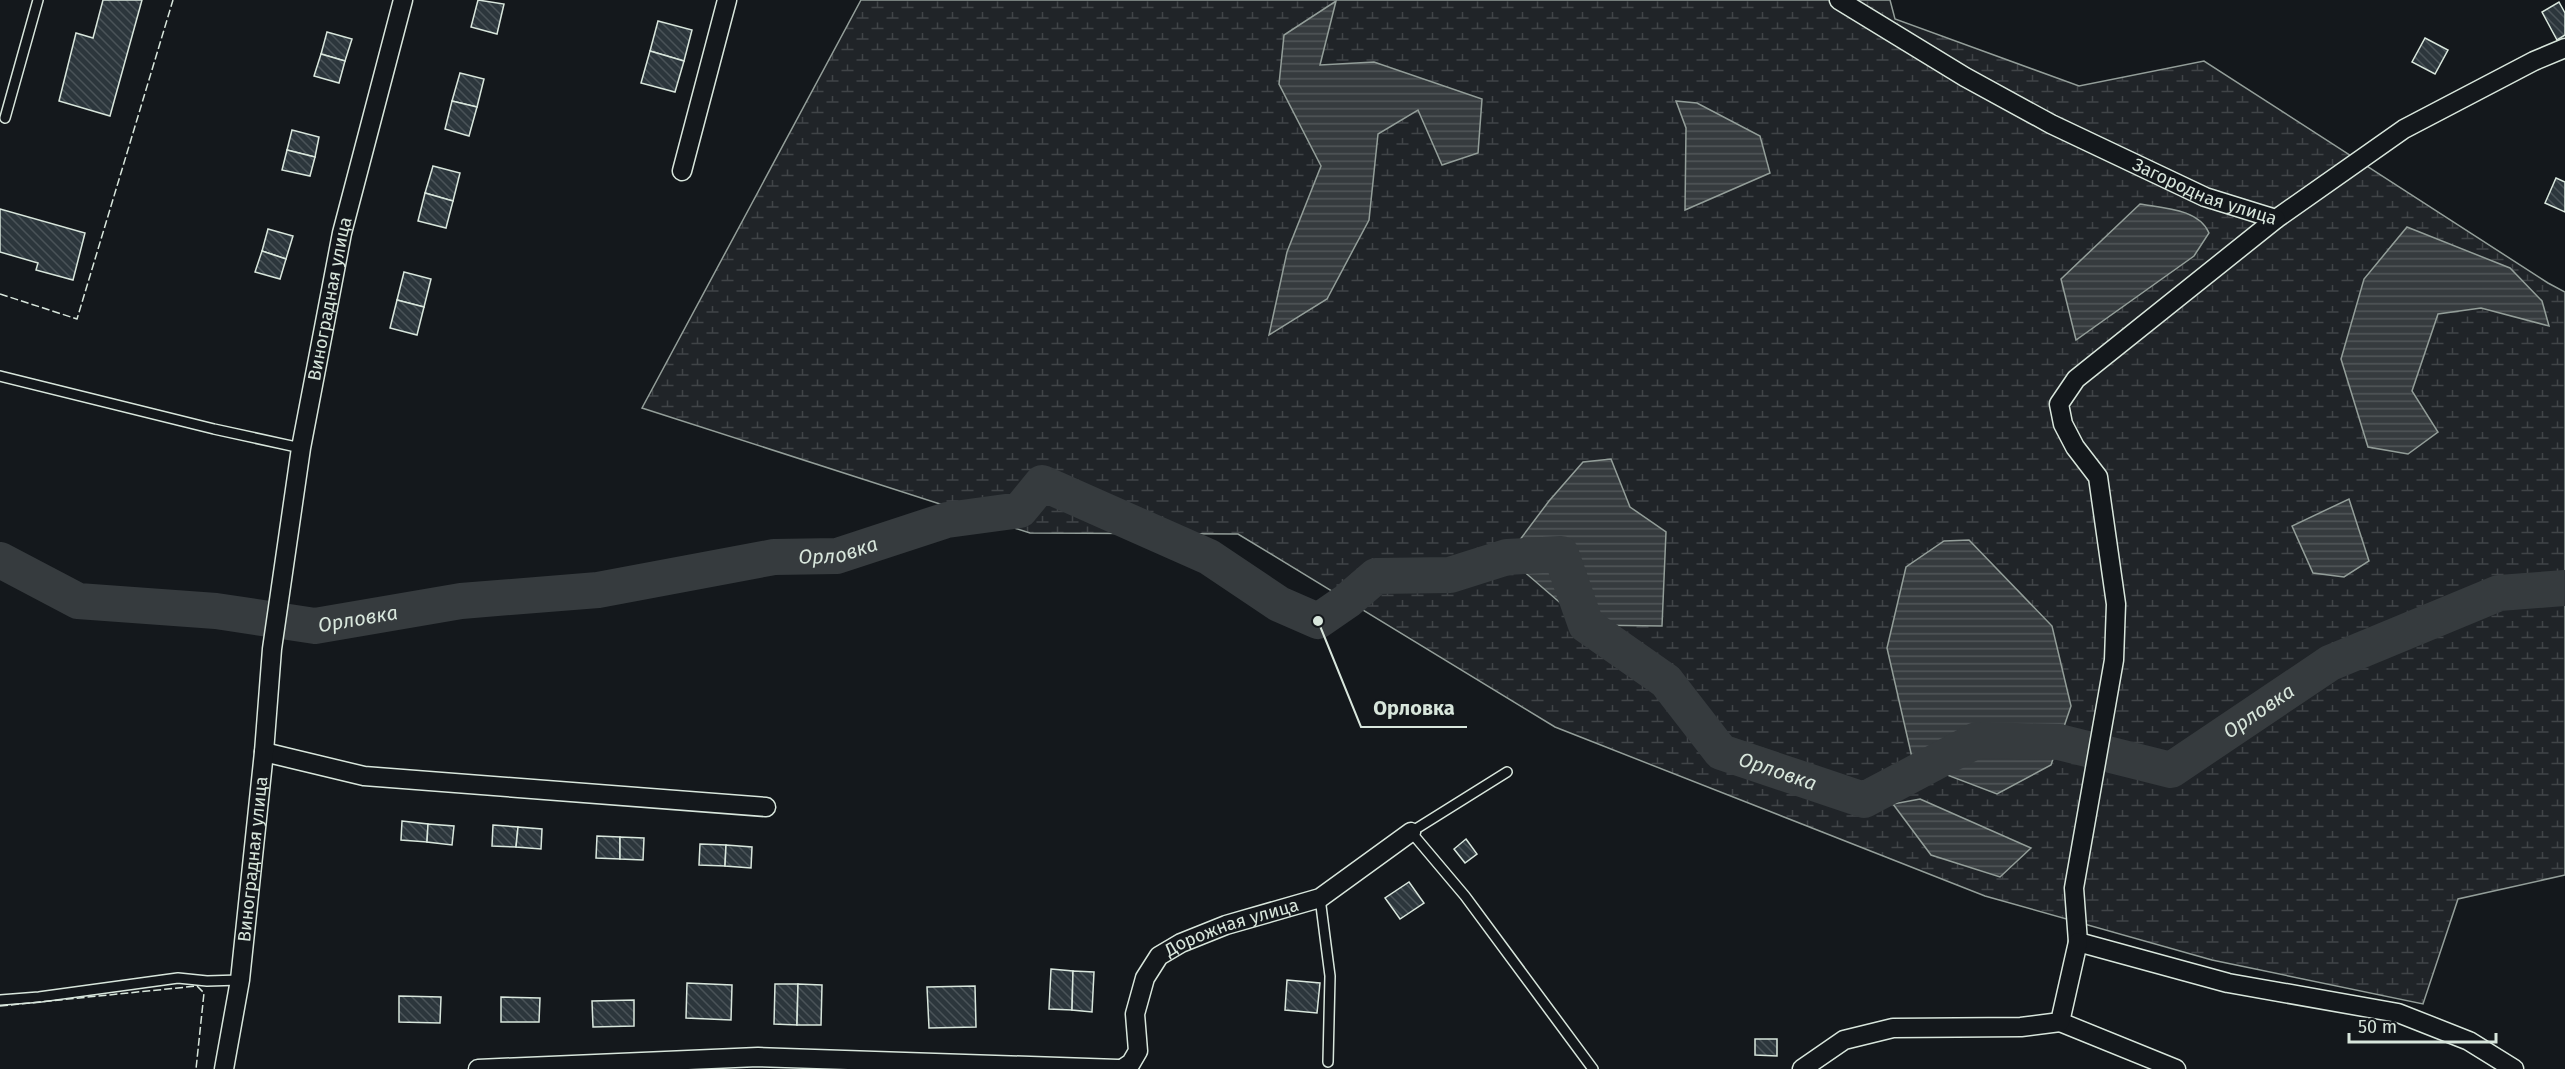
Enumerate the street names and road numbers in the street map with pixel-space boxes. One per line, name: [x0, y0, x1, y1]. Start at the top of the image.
street label: Загородная улица: [2129, 153, 2280, 230]
street label: Виноградная улица: [303, 214, 357, 383]
street label: Виноградная улица: [233, 775, 272, 943]
street label: Дорожная улица: [1160, 894, 1301, 962]

